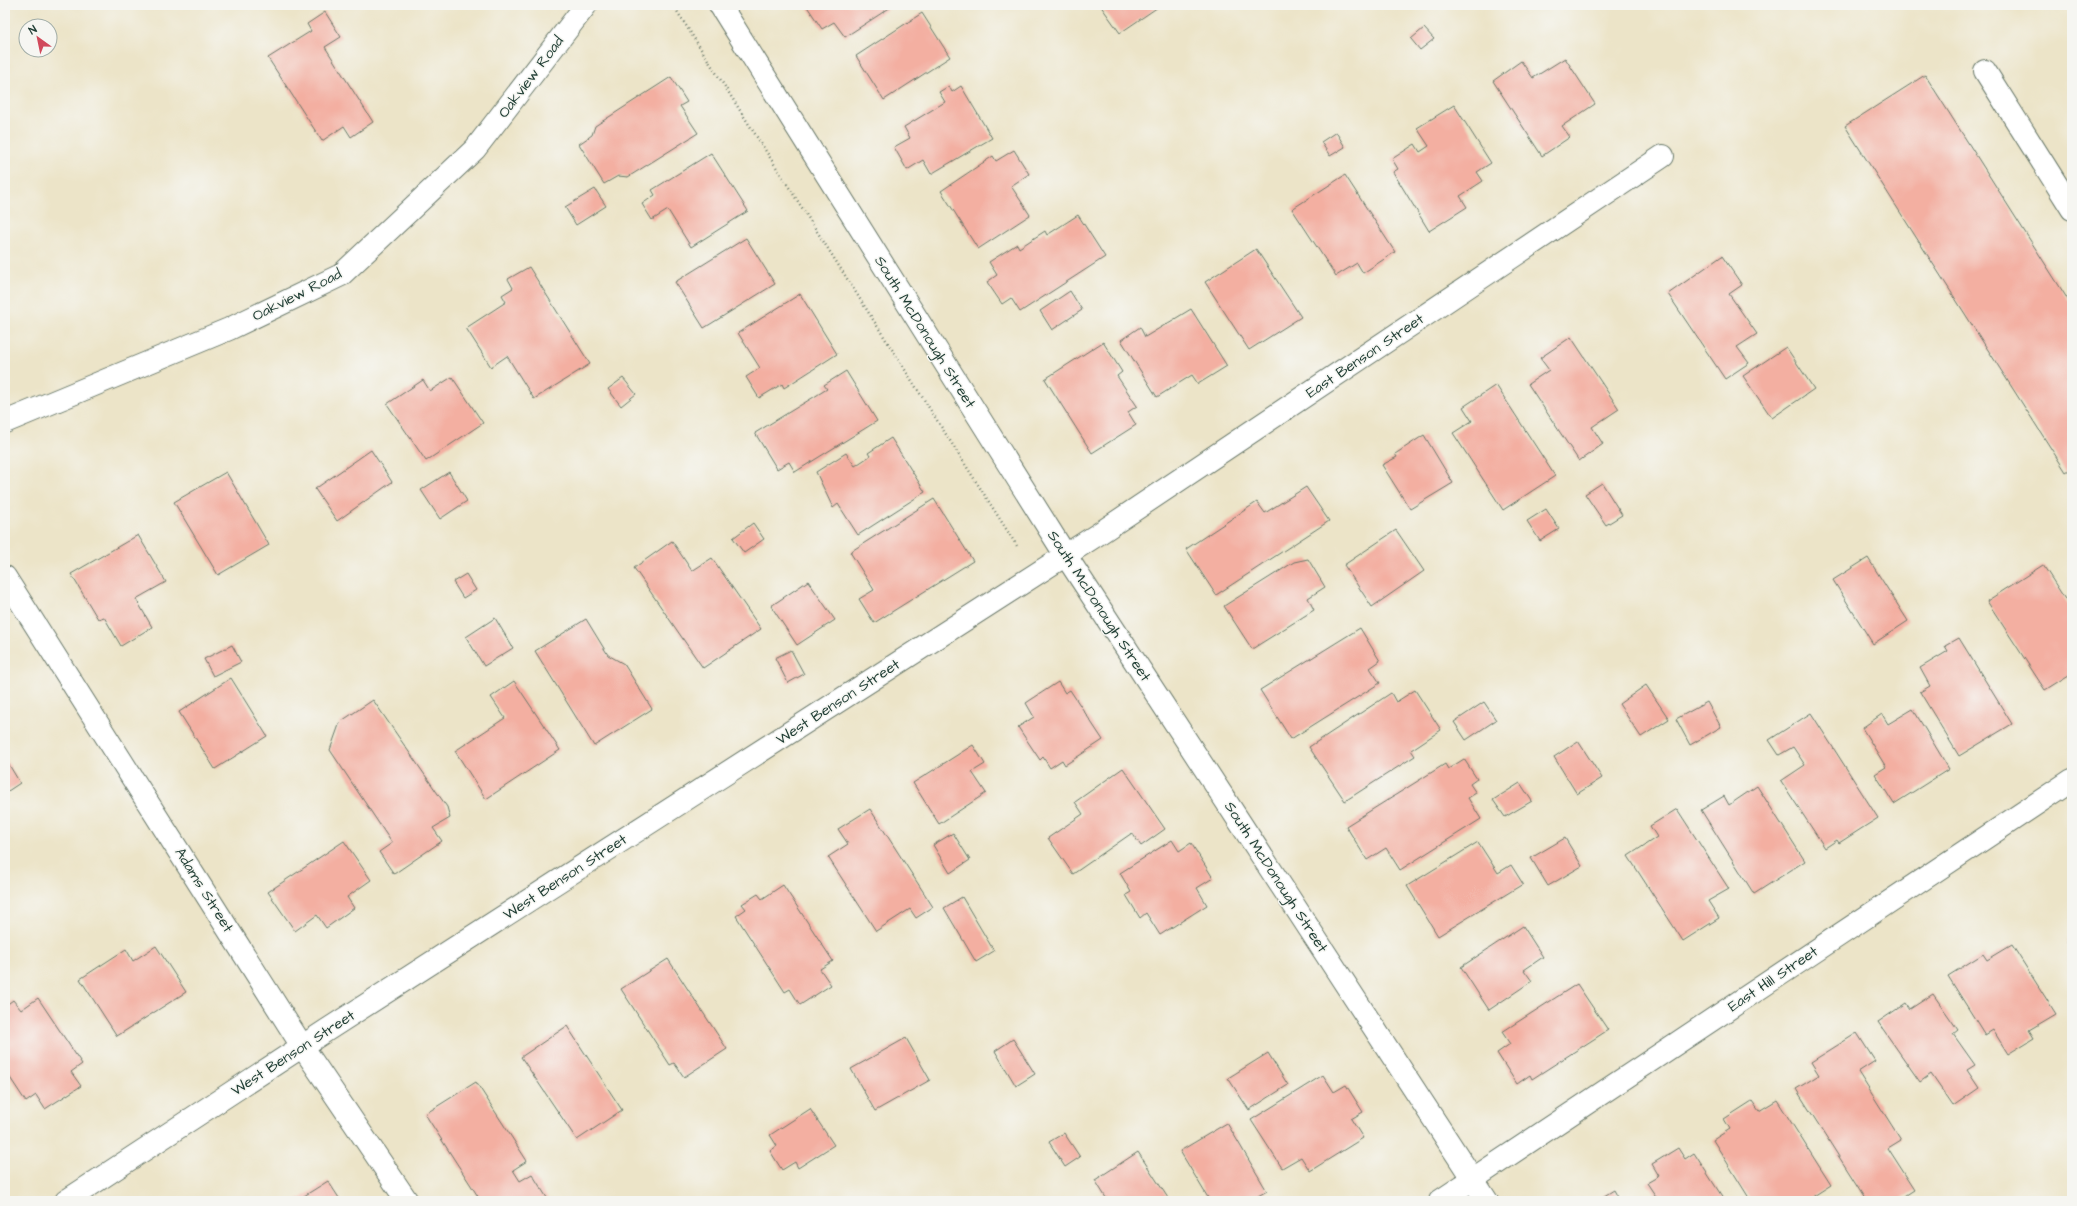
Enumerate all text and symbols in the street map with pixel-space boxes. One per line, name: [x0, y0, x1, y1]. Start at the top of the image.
north arrow: [18, 18, 58, 58]
text: N: [26, 22, 40, 38]
street label: Oakview Road: [493, 31, 569, 122]
street label: South McDonough Street: [869, 252, 981, 413]
street label: Oakview Road: [249, 263, 346, 327]
street label: East Benson Street: [1302, 309, 1428, 403]
street label: South McDonough Street: [1041, 526, 1156, 686]
street label: West Benson Street: [772, 654, 904, 750]
street label: South McDonough Street: [1218, 797, 1333, 957]
street label: West Benson Street: [499, 829, 631, 925]
street label: Adams Street: [170, 844, 238, 936]
street label: East Hill Street: [1724, 941, 1822, 1017]
street label: West Benson Street: [227, 1005, 359, 1101]

